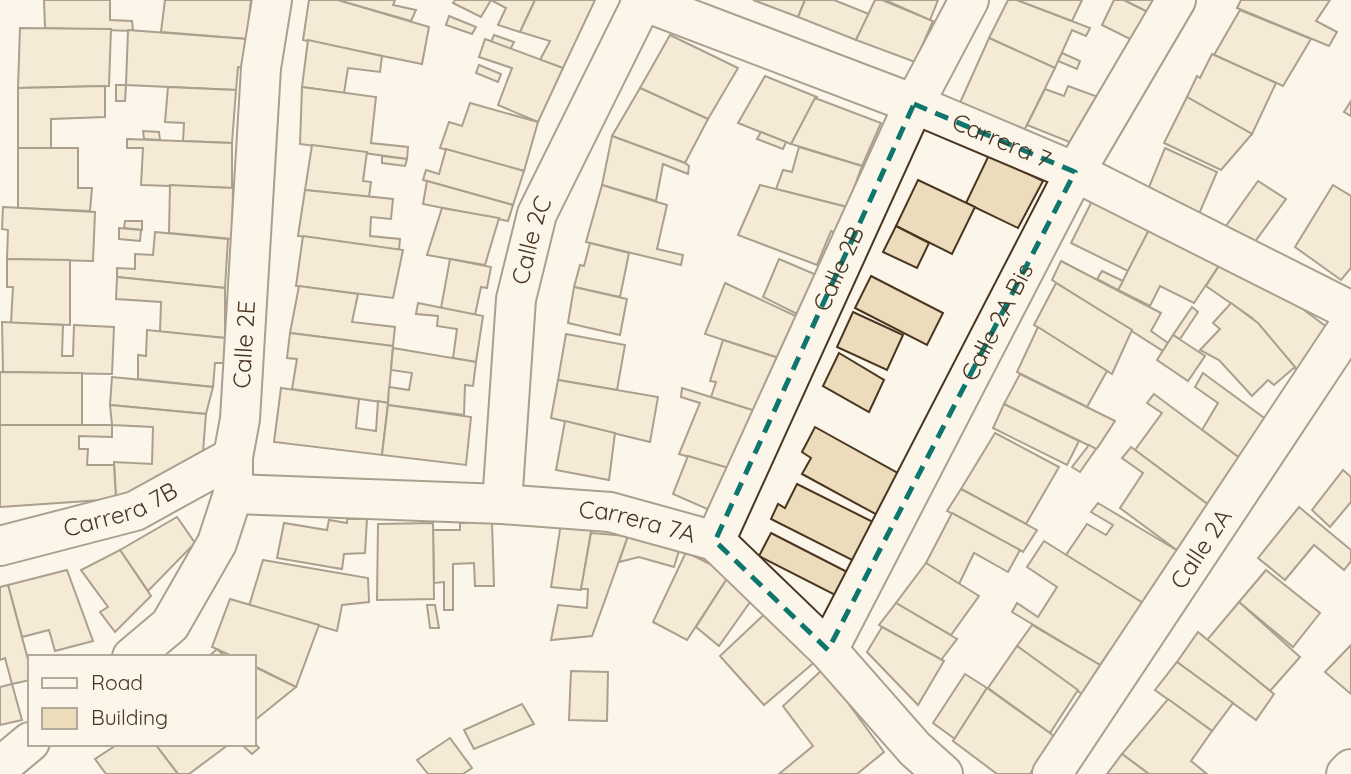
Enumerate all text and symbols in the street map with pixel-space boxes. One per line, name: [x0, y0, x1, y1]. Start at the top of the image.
street label: Carrera 7: [948, 106, 1056, 174]
street label: Calle 2C: [504, 191, 558, 287]
street label: Calle 2B: [806, 221, 870, 316]
street label: Calle 2A Bis: [954, 258, 1039, 386]
street label: Calle 2E: [226, 300, 261, 389]
street label: Carrera 7B: [60, 475, 182, 543]
street label: Carrera 7A: [578, 494, 699, 549]
street label: Calle 2A: [1163, 503, 1238, 594]
legend: [28, 655, 256, 746]
text: Road: [91, 669, 143, 695]
text: Building: [91, 704, 168, 730]

